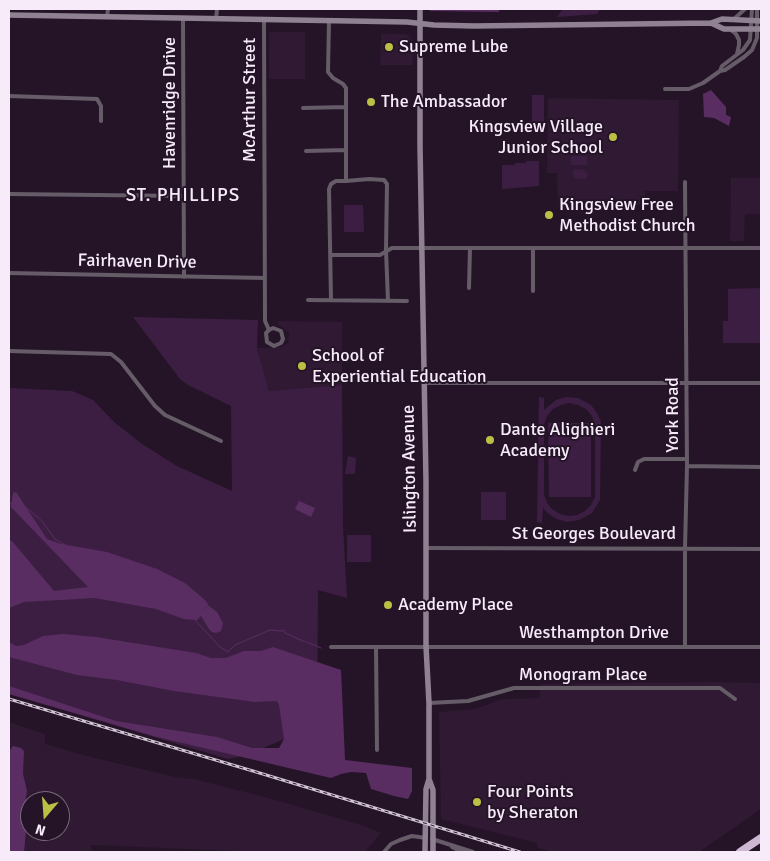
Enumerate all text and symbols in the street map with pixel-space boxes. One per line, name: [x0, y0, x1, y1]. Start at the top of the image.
place label: Supreme Lube: [399, 36, 508, 58]
street label: Havenridge Drive: [159, 37, 181, 169]
street label: McArthur Street: [239, 38, 261, 162]
marker: Supreme Lube: [383, 41, 395, 53]
place label: The Ambassador: [381, 91, 507, 113]
marker: The Ambassador: [365, 96, 377, 108]
place label: Kingsview Village Junior School: [468, 116, 603, 158]
marker: Kingsview Village Junior School: [607, 131, 619, 143]
district label: ST. PHILLIPS: [124, 185, 242, 207]
place label: Kingsview Free Methodist Church: [559, 194, 696, 236]
marker: Kingsview Free Methodist Church: [543, 209, 555, 221]
street label: Fairhaven Drive: [77, 250, 197, 274]
place label: School of Experiential Education: [312, 345, 487, 388]
marker: School of Experiential Education: [296, 360, 308, 372]
street label: York Road: [662, 377, 684, 453]
street label: Islington Avenue: [398, 405, 422, 533]
place label: Dante Alighieri Academy: [500, 419, 615, 462]
marker: Dante Alighieri Academy: [484, 434, 496, 446]
street label: St Georges Boulevard: [512, 523, 676, 545]
place label: Academy Place: [398, 594, 513, 616]
marker: Academy Place: [382, 599, 394, 611]
street label: Westhampton Drive: [519, 622, 669, 644]
street label: Monogram Place: [519, 664, 647, 686]
place label: Four Points by Sheraton: [487, 781, 578, 824]
north arrow: [20, 791, 70, 841]
marker: Four Points by Sheraton: [471, 796, 483, 808]
text: N: [33, 820, 48, 839]

